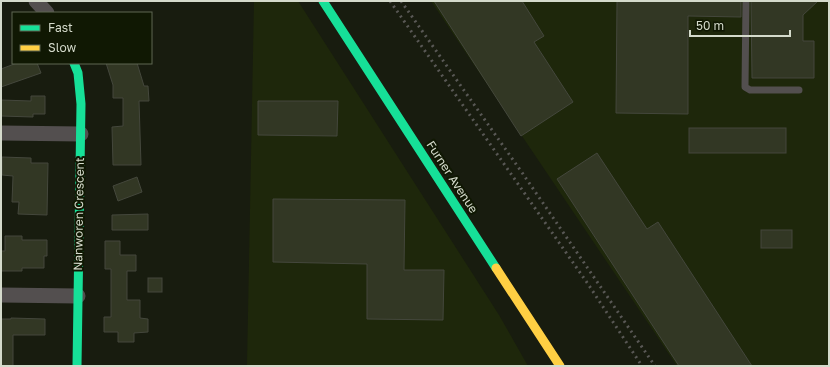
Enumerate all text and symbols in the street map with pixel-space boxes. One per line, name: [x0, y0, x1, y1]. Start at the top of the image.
legend: [12, 12, 152, 64]
scale bar: [690, 12, 790, 38]
text: 50 m: [696, 18, 724, 33]
text: Fast: [48, 20, 73, 35]
text: Slow: [48, 40, 76, 55]
street label: Furner Avenue: [423, 138, 481, 216]
street label: Nanworen Crescent: [70, 157, 87, 271]

